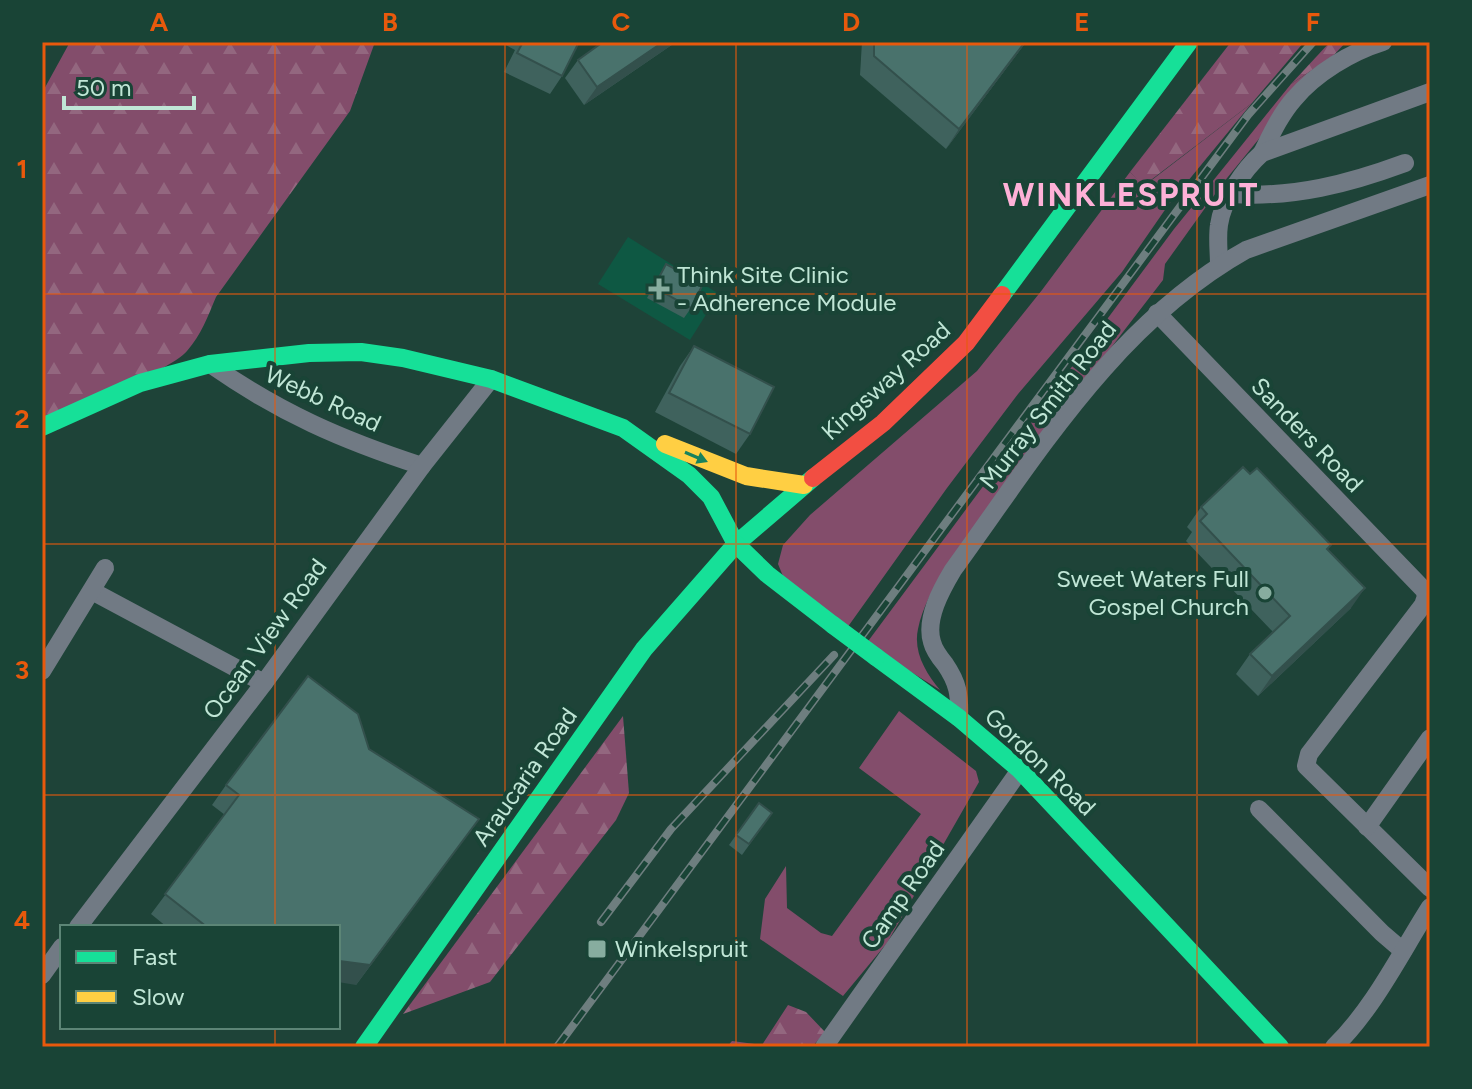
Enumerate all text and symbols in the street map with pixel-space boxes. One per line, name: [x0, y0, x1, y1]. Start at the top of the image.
text: A: [150, 6, 169, 38]
text: B: [382, 6, 398, 38]
text: C: [612, 6, 631, 38]
text: D: [842, 6, 860, 38]
text: E: [1074, 6, 1090, 38]
text: F: [1306, 6, 1320, 38]
scale bar: [64, 60, 194, 110]
text: 50 m: [76, 73, 132, 102]
text: 1: [17, 153, 27, 185]
district label: WINKLESPRUIT: [1003, 176, 1259, 214]
place label: Think Site Clinic - Adherence Module: [677, 260, 896, 317]
marker: Think Site Clinic - Adherence Module: [648, 278, 670, 300]
street label: Kingsway Road: [815, 315, 956, 446]
street label: Murray Smith Road: [973, 315, 1122, 494]
street label: Webb Road: [261, 359, 386, 438]
street label: Sanders Road: [1246, 371, 1369, 498]
text: 2: [14, 403, 30, 435]
one-way arrow: [684, 450, 708, 463]
street label: Ocean View Road: [197, 553, 333, 725]
place label: Sweet Waters Full Gospel Church: [1056, 564, 1249, 621]
marker: Sweet Waters Full Gospel Church: [1256, 584, 1274, 602]
text: 3: [15, 654, 29, 686]
street label: Araucaria Road: [466, 702, 583, 852]
street label: Gordon Road: [979, 702, 1102, 822]
street label: Camp Road: [855, 835, 950, 954]
text: 4: [14, 904, 30, 936]
legend: [60, 925, 340, 1029]
place label: Winkelspruit: [615, 934, 748, 963]
marker: Winkelspruit: [586, 938, 608, 960]
text: Fast: [132, 942, 177, 971]
text: Slow: [132, 982, 185, 1011]

